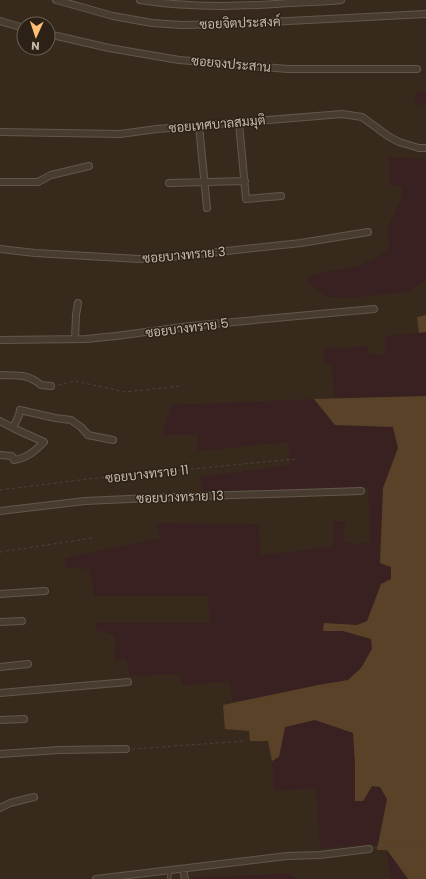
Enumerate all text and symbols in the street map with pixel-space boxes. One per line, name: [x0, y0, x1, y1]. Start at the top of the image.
street label: ซอยจิตประสงค์: [199, 12, 281, 34]
north arrow: [16, 16, 56, 56]
text: N: [31, 38, 40, 54]
street label: ซอยจงประสาน: [190, 51, 272, 77]
street label: ซอยเทศบาลสมมุติ: [168, 110, 266, 138]
street label: ซอยบางทราย 3: [142, 242, 226, 268]
street label: ซอยบางทราย 5: [144, 313, 230, 343]
street label: ซอยบางทราย 11: [104, 460, 190, 488]
street label: ซอยบางทราย 13: [136, 486, 224, 508]

